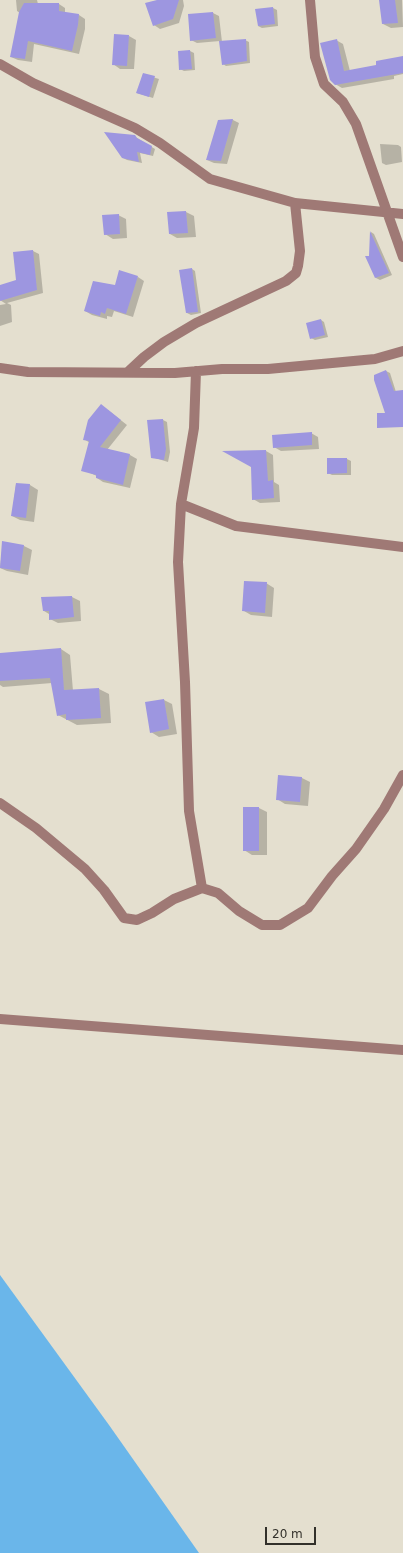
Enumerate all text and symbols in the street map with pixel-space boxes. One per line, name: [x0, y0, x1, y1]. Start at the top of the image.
scale bar: [267, 1519, 318, 1545]
text: 20 m: [272, 1527, 303, 1541]

